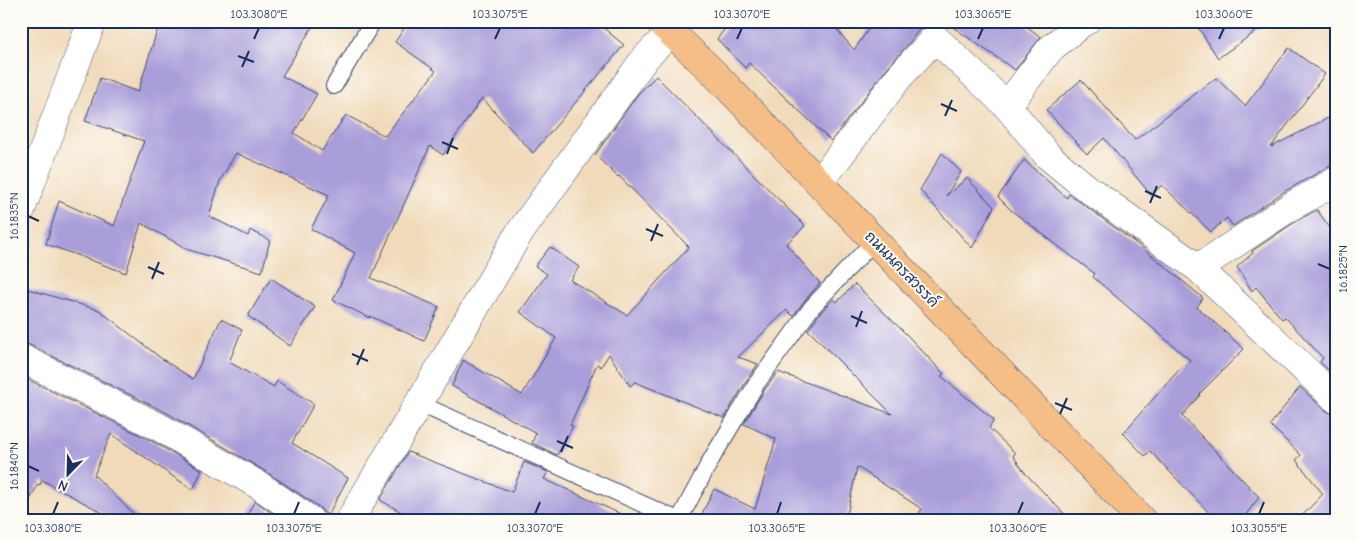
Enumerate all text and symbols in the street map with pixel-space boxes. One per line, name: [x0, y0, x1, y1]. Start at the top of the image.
text: 103.3080°E: [230, 7, 288, 21]
text: 103.3075°E: [472, 7, 528, 21]
text: 103.3070°E: [714, 7, 770, 21]
text: 103.3065°E: [955, 7, 1011, 21]
text: 103.3060°E: [1195, 7, 1253, 21]
text: 16.1835°N: [7, 192, 21, 240]
street label: ถนนนครสวรรค์: [861, 226, 944, 311]
text: 16.1825°N: [1336, 245, 1350, 293]
text: 16.1840°N: [7, 442, 21, 490]
north arrow: [42, 448, 92, 498]
text: N: [56, 476, 71, 495]
text: 103.3080°E: [24, 521, 82, 535]
text: 103.3075°E: [266, 521, 322, 535]
text: 103.3070°E: [507, 521, 563, 535]
text: 103.3065°E: [749, 521, 805, 535]
text: 103.3060°E: [989, 521, 1047, 535]
text: 103.3055°E: [1231, 521, 1287, 535]

